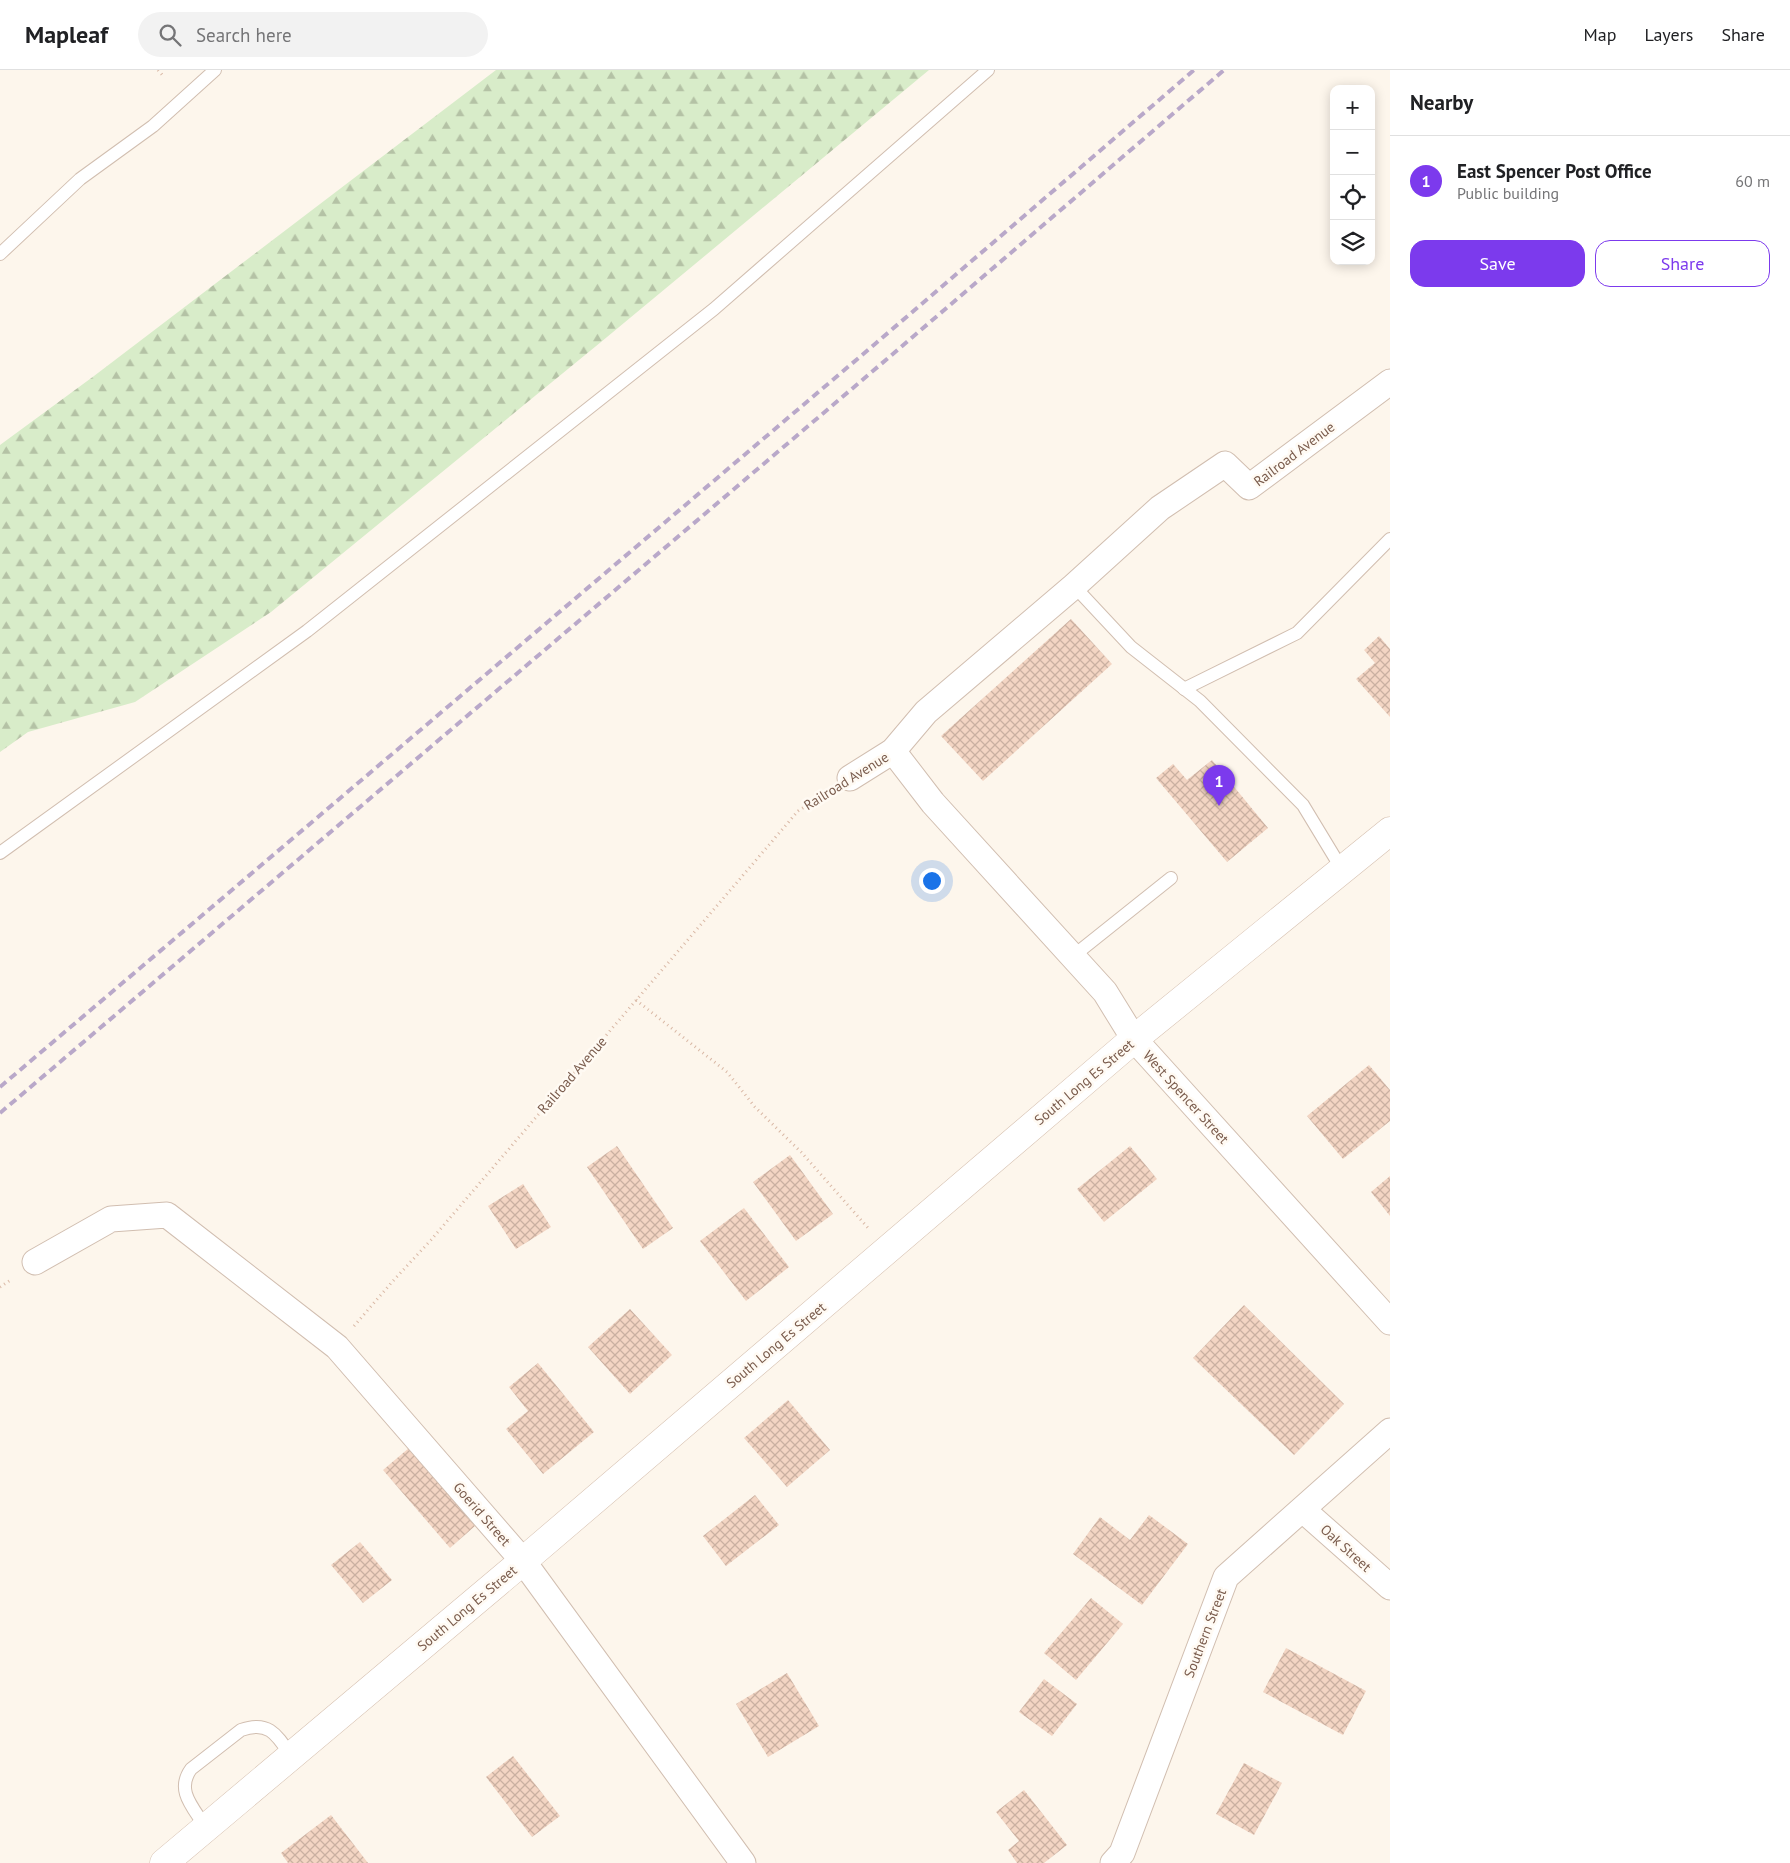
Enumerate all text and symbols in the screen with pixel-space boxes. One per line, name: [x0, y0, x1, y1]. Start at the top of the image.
search box: [138, 12, 488, 57]
text: Mapleaf: [25, 19, 108, 50]
icon: search: [156, 21, 184, 49]
text: Search here: [196, 23, 292, 47]
text: Map: [1584, 23, 1616, 46]
text: Layers: [1644, 23, 1693, 46]
text: Share: [1721, 23, 1765, 46]
map controls: [1330, 85, 1375, 265]
button: +: [1330, 85, 1375, 130]
text: Nearby: [1410, 89, 1473, 116]
button: −: [1330, 130, 1375, 175]
text: East Spencer Post Office: [1457, 159, 1652, 183]
text: 1: [1421, 171, 1431, 191]
text: 60 m: [1735, 171, 1770, 191]
button: locate: [1330, 175, 1375, 220]
text: Public building: [1457, 183, 1559, 203]
button: layers: [1330, 220, 1375, 265]
button: Save: [1410, 240, 1585, 287]
button: Share: [1595, 240, 1770, 287]
street label: Railroad Avenue: [1250, 418, 1338, 490]
street label: Railroad Avenue: [800, 748, 892, 814]
pin: 1: [1203, 765, 1235, 806]
your location: [919, 868, 945, 894]
street label: Railroad Avenue: [533, 1033, 611, 1117]
street label: South Long Es Street: [1031, 1035, 1138, 1129]
street label: West Spencer Street: [1139, 1047, 1233, 1148]
street label: South Long Es Street: [723, 1298, 830, 1392]
street label: Goerid Street: [449, 1478, 515, 1550]
street label: Oak Street: [1317, 1520, 1375, 1576]
street label: South Long Es Street: [414, 1561, 521, 1655]
street label: Southern Street: [1180, 1586, 1230, 1680]

